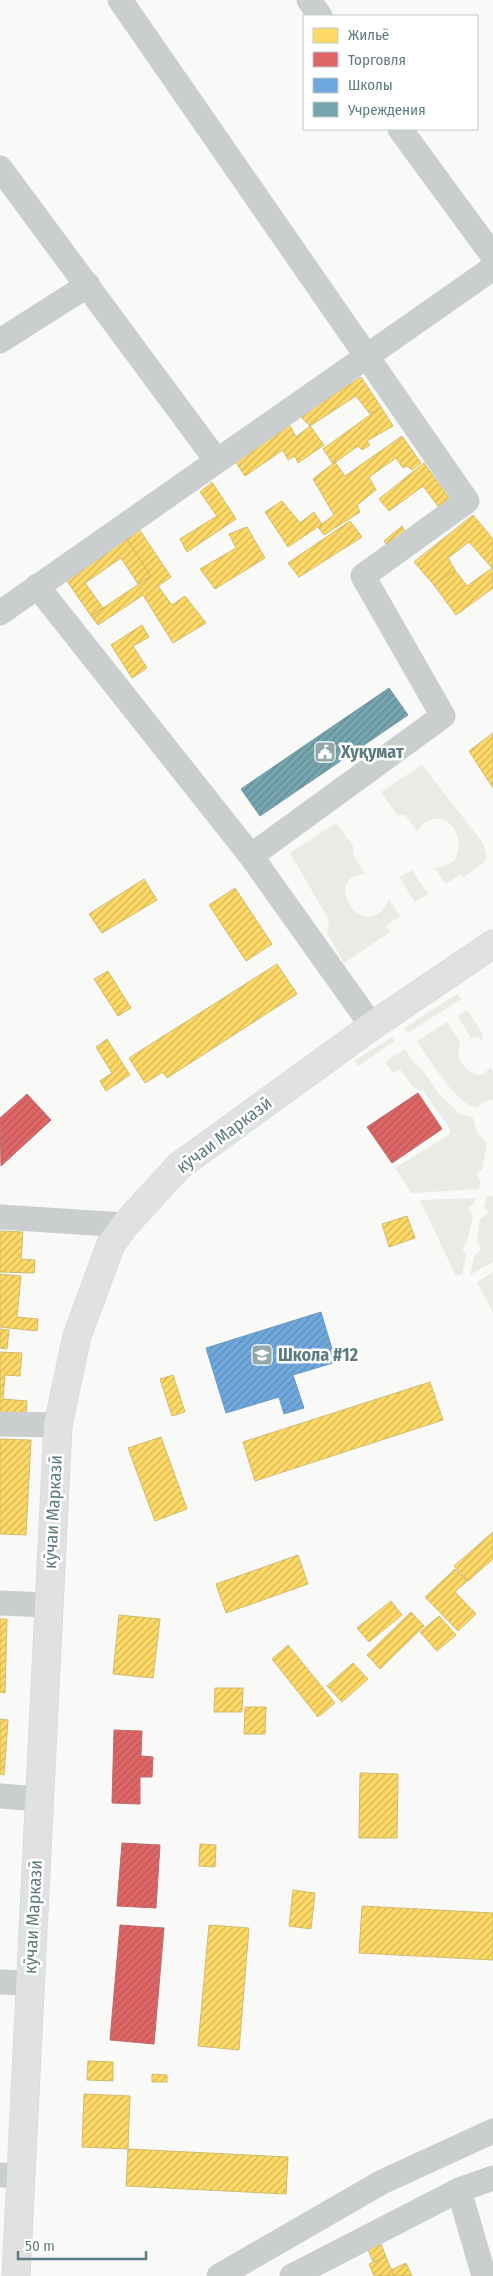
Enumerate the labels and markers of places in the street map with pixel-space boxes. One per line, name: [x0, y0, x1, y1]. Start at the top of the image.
public building icon: Хуқумат: [313, 740, 337, 764]
place label: Хуқумат: [340, 741, 404, 763]
school or university icon: Школа #12: [250, 1343, 274, 1367]
place label: Школа #12: [278, 1344, 358, 1366]

